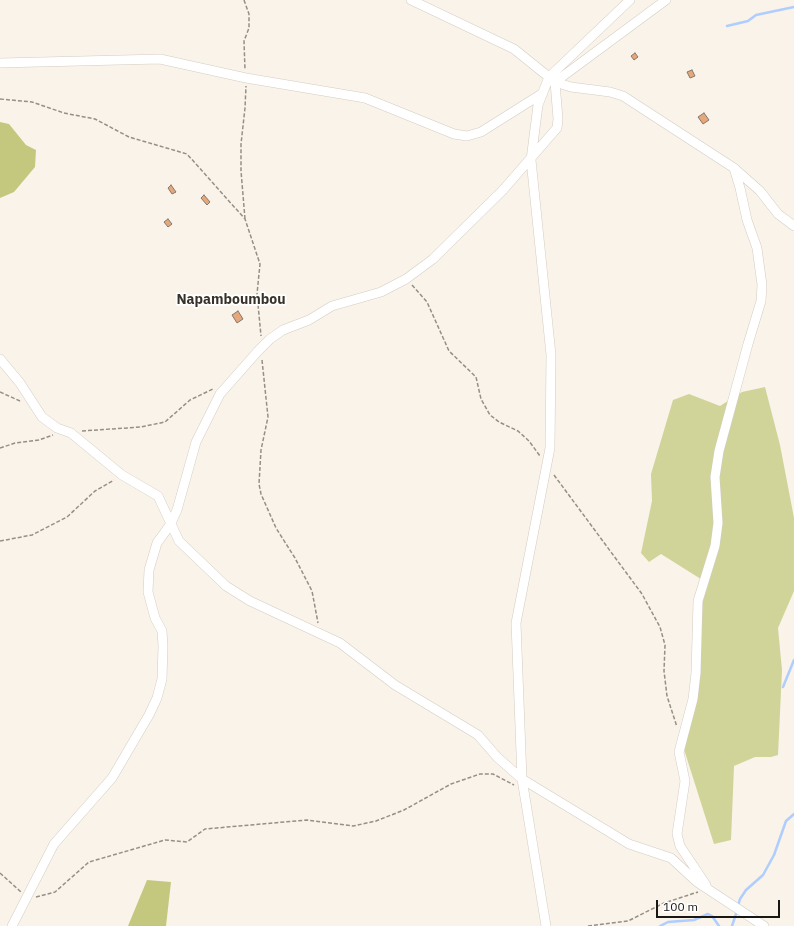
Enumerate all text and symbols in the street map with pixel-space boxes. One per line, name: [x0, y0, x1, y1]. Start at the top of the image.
district label: Napamboumbou: [176, 292, 286, 308]
scale bar: [658, 892, 782, 918]
text: 100 m: [663, 899, 698, 914]

